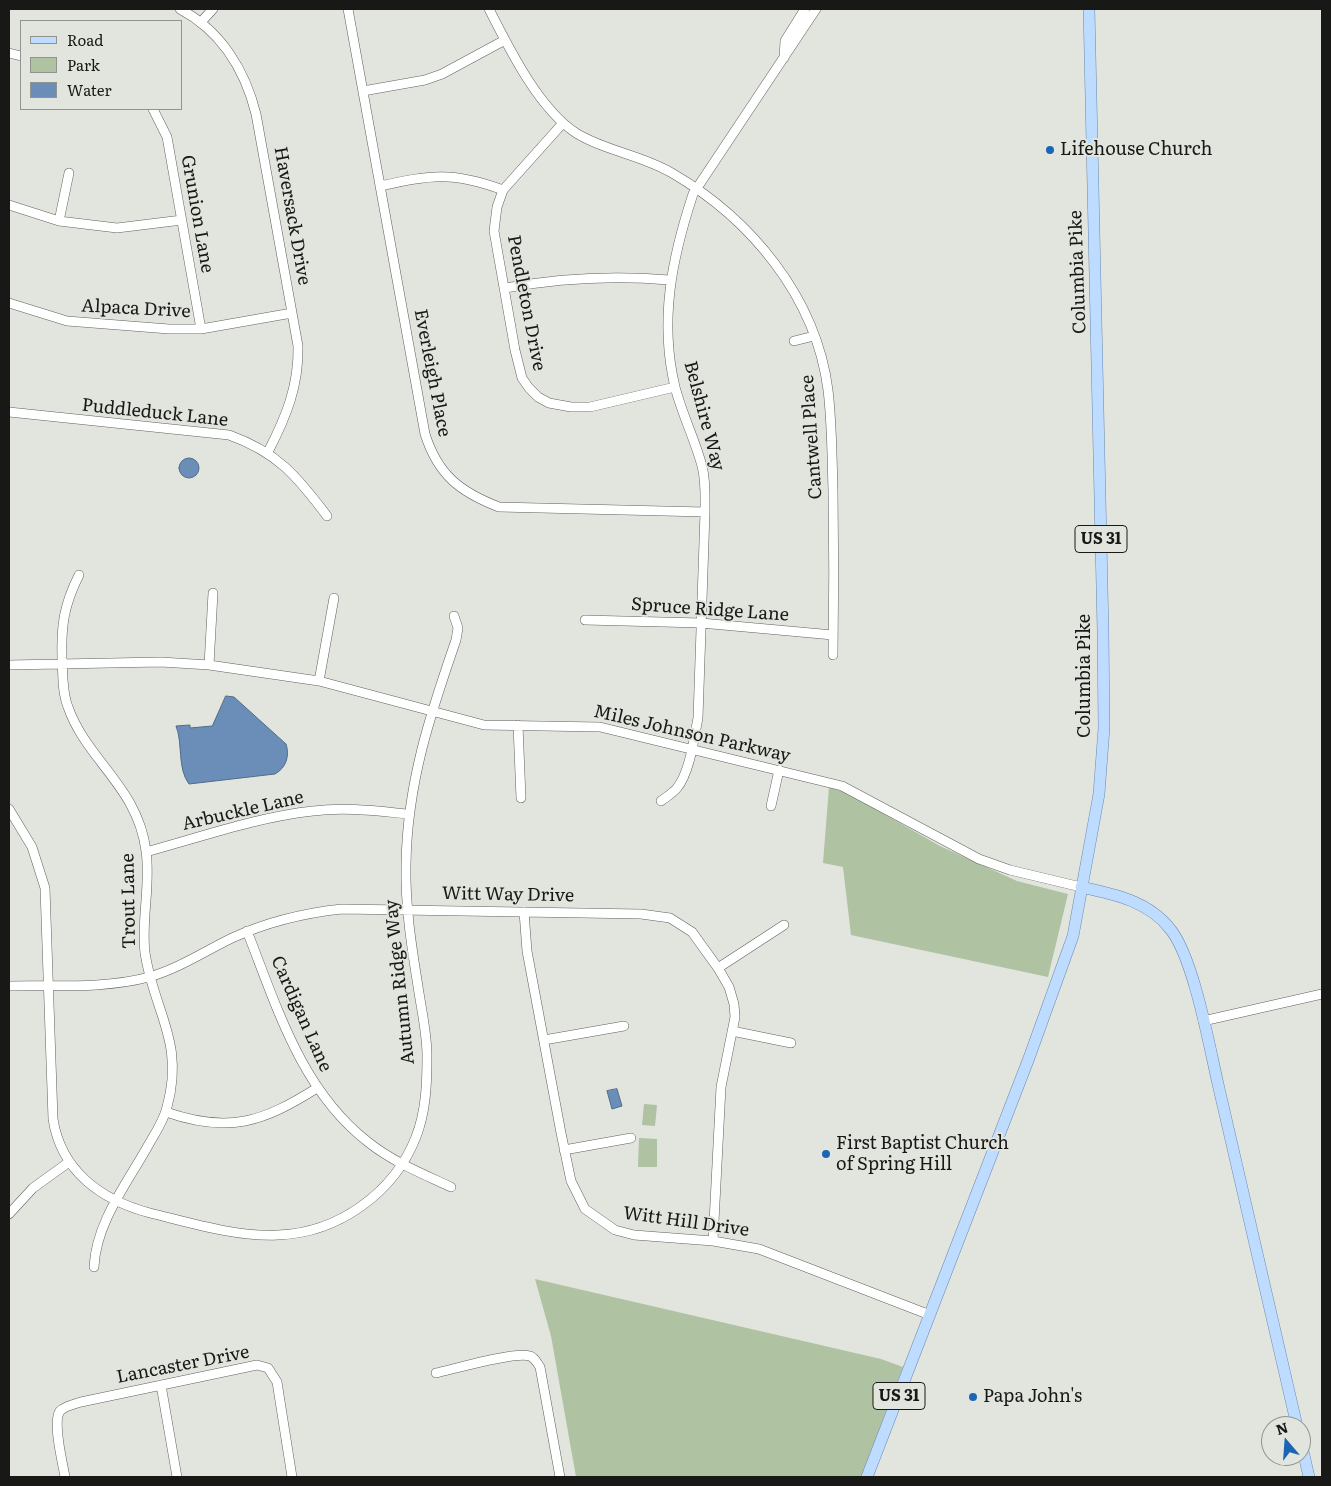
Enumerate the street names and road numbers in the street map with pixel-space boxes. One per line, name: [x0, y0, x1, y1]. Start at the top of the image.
street label: Haversack Drive: [269, 145, 315, 287]
street label: Grunion Lane: [176, 153, 218, 275]
street label: Columbia Pike: [1065, 210, 1091, 334]
street label: Pendleton Drive: [502, 233, 550, 373]
street label: Alpaca Drive: [81, 295, 191, 323]
street label: Everleigh Place: [409, 307, 455, 439]
street label: Belshire Way: [679, 359, 729, 473]
street label: Cantwell Place: [797, 374, 827, 500]
street label: Puddleduck Lane: [81, 395, 229, 431]
road number: US 31: [1075, 526, 1127, 552]
street label: Spruce Ridge Lane: [630, 594, 790, 626]
street label: Columbia Pike: [1074, 614, 1096, 738]
street label: Miles Johnson Parkway: [592, 701, 792, 767]
street label: Arbuckle Lane: [180, 787, 306, 835]
street label: Trout Lane: [117, 853, 141, 949]
street label: Witt Way Drive: [442, 883, 574, 907]
street label: Autumn Ridge Way: [381, 898, 419, 1066]
street label: Cardigan Lane: [266, 953, 336, 1075]
street label: Witt Hill Drive: [622, 1202, 750, 1242]
street label: Lancaster Drive: [115, 1342, 251, 1388]
road number: US 31: [873, 1382, 925, 1410]

